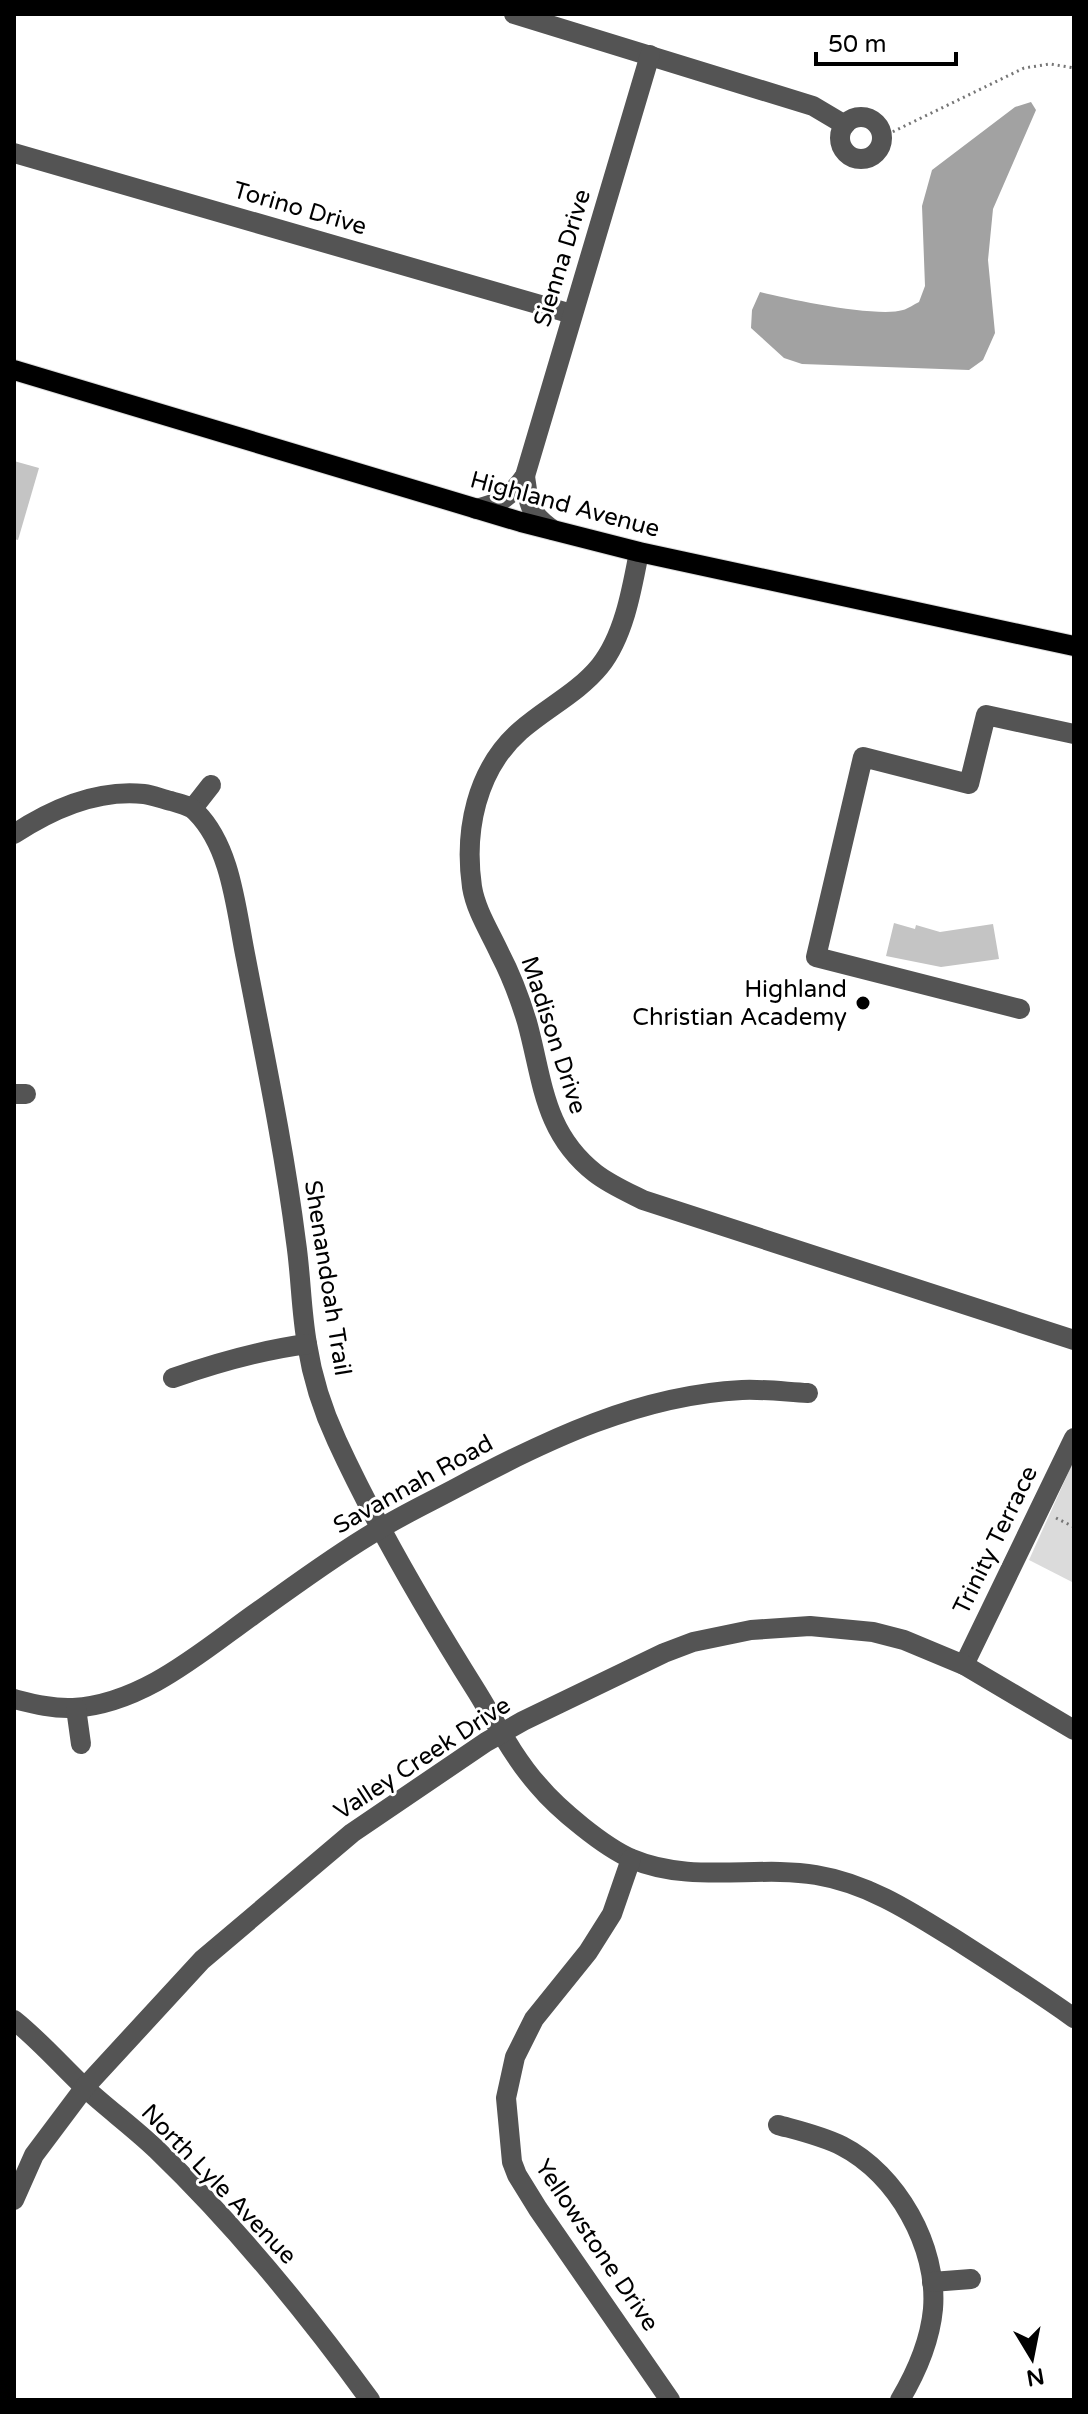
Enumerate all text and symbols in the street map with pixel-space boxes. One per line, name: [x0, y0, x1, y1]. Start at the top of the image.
scale bar: [816, 16, 956, 66]
text: 50 m: [828, 30, 886, 59]
street label: Torino Drive: [230, 176, 370, 241]
street label: Sienna Drive: [528, 186, 597, 330]
street label: Highland Avenue: [467, 465, 663, 544]
street label: Madison Drive: [514, 953, 593, 1118]
place label: Highland Christian Academy: [632, 975, 847, 1032]
marker: Highland Christian Academy: [854, 994, 872, 1012]
street label: Shenandoah Trail: [298, 1178, 357, 1378]
street label: Savannah Road: [328, 1429, 498, 1540]
street label: Trinity Terrace: [947, 1461, 1044, 1619]
street label: Valley Creek Drive: [329, 1691, 516, 1826]
street label: North Lyle Avenue: [135, 2098, 302, 2270]
street label: Yellowstone Drive: [528, 2154, 665, 2337]
north arrow: [992, 2318, 1072, 2398]
text: N: [1024, 2362, 1046, 2391]

